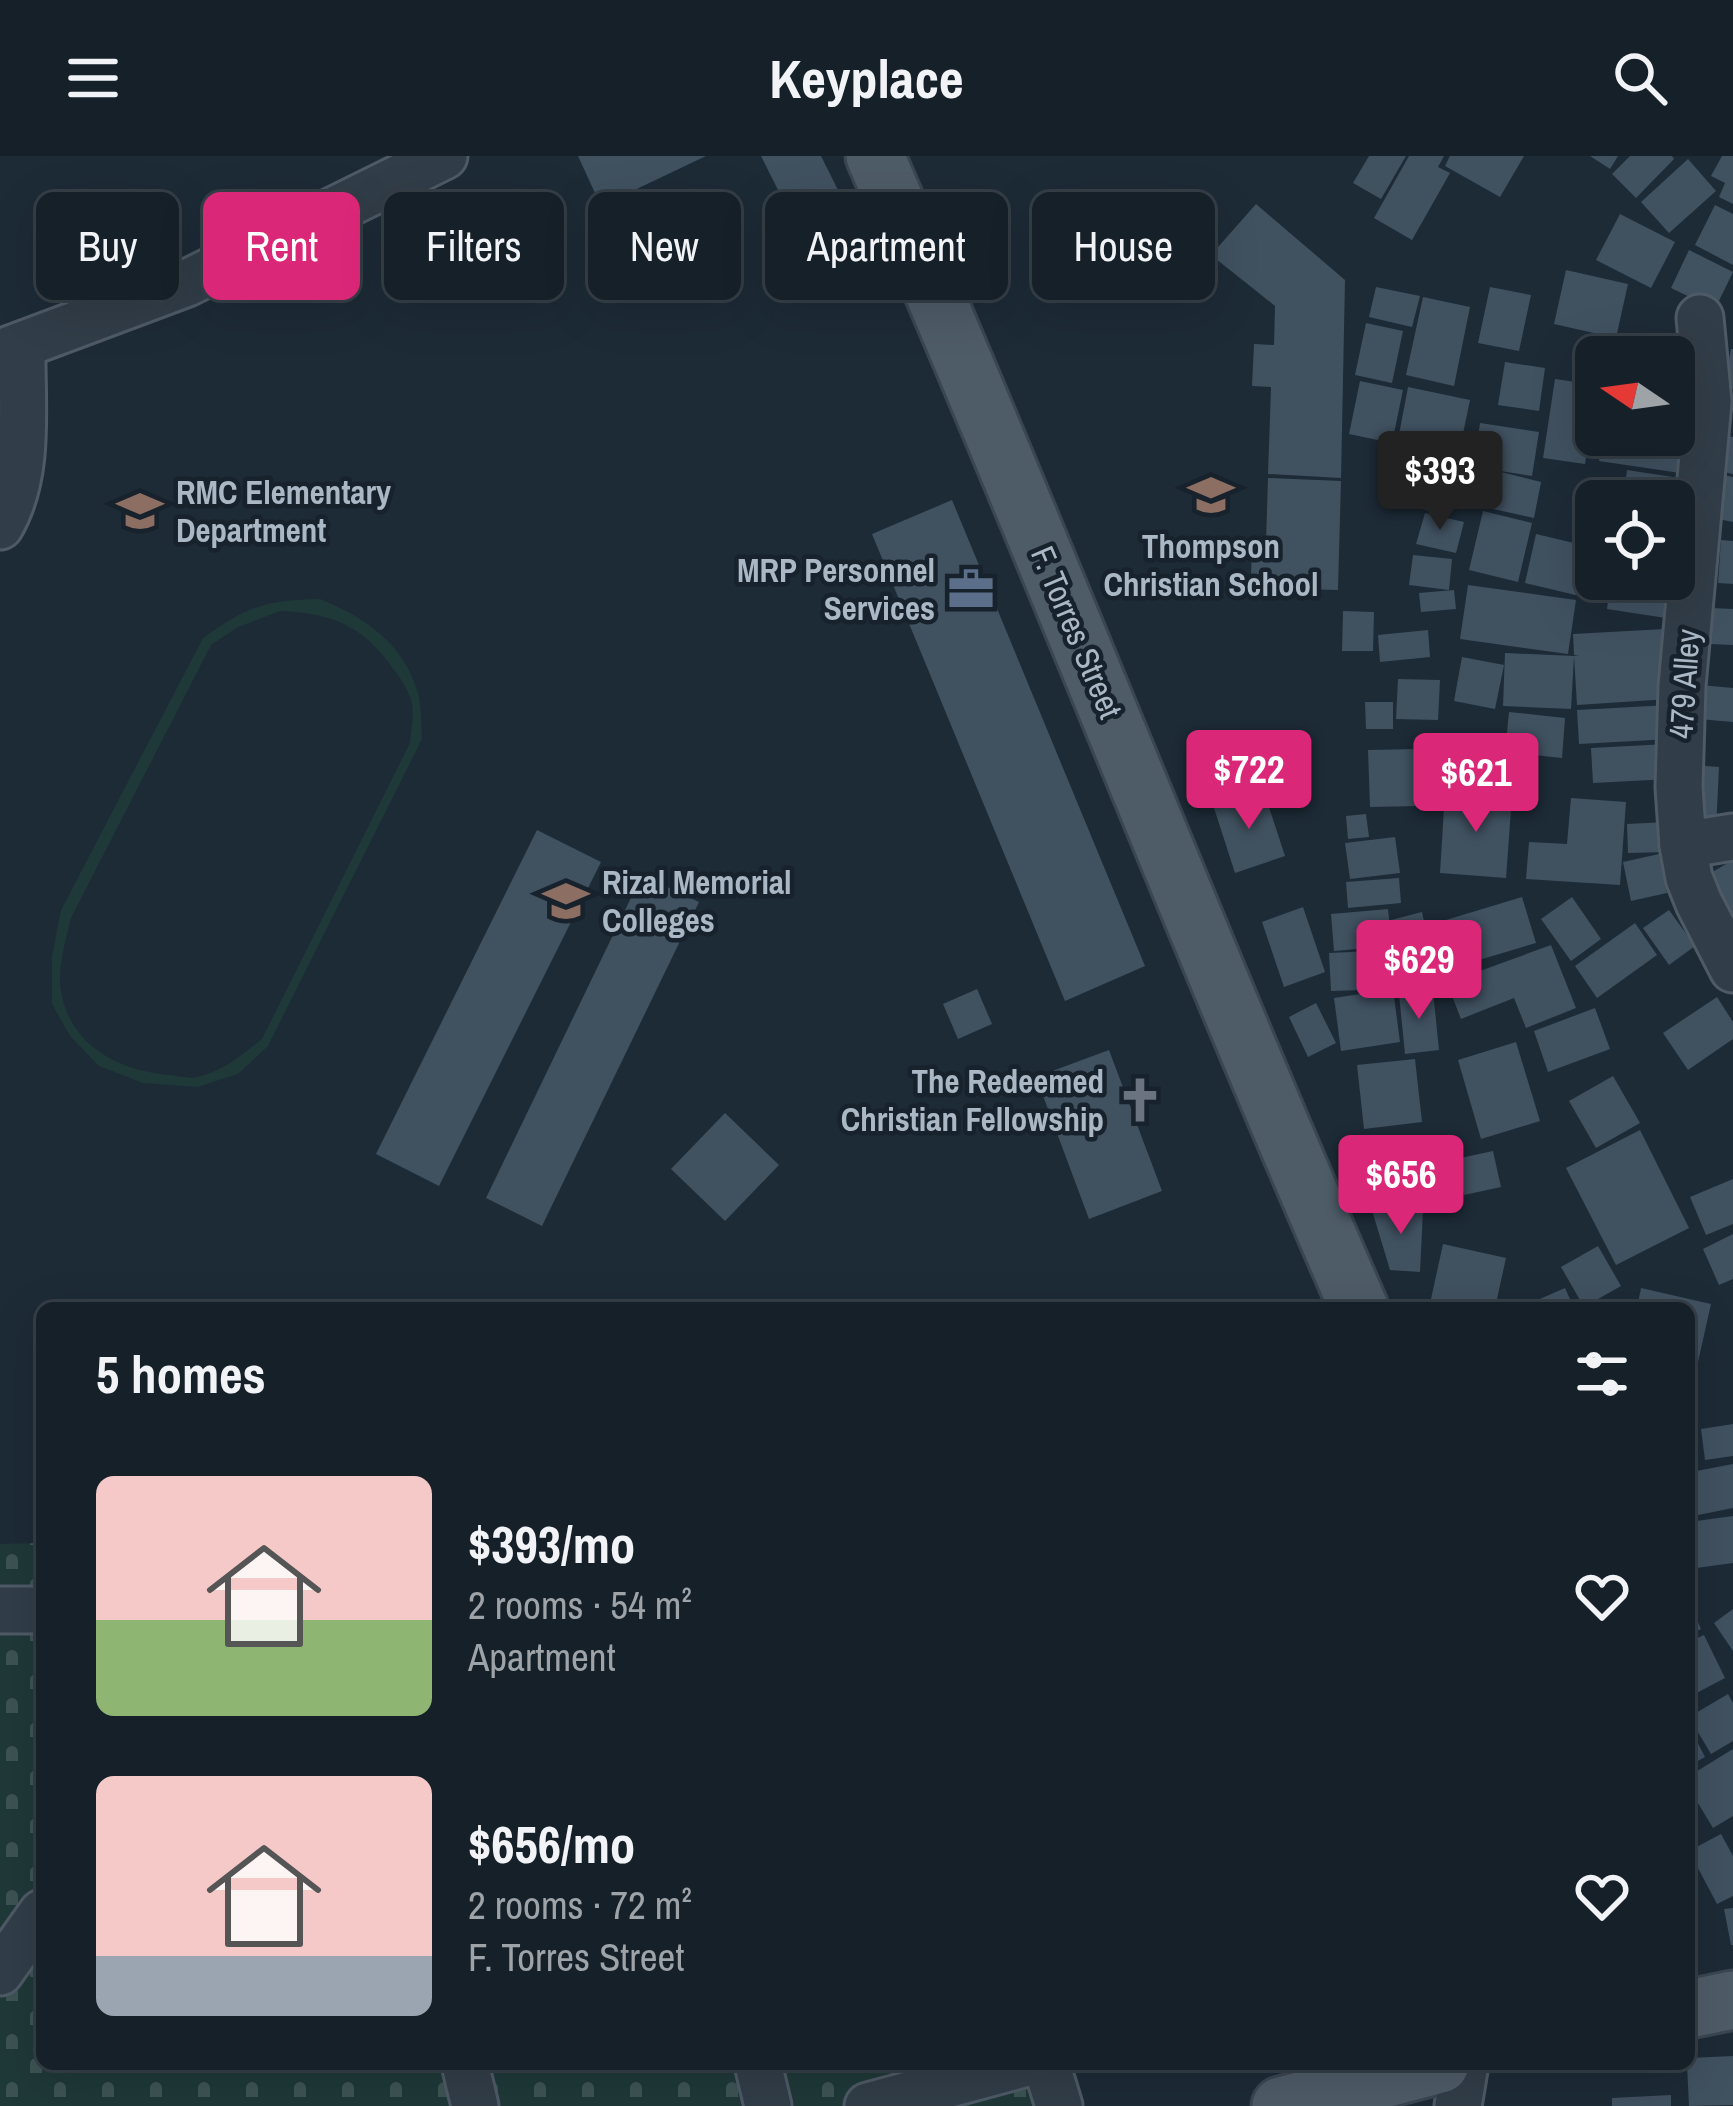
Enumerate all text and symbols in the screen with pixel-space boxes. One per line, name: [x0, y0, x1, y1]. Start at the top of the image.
text: Keyplace: [769, 42, 964, 115]
icon: menu: [60, 45, 126, 111]
icon: search: [1607, 45, 1673, 111]
chip: Buy: [36, 192, 179, 300]
chip: Rent: [203, 192, 360, 300]
chip: Filters: [384, 192, 564, 300]
chip: New: [588, 192, 741, 300]
chip: Apartment: [765, 192, 1008, 300]
chip: House: [1032, 192, 1215, 300]
north arrow: [1575, 336, 1695, 456]
map controls: [1575, 336, 1695, 600]
pin: $393: [1369, 431, 1511, 533]
text: $393: [1404, 444, 1476, 496]
place label: RMC Elementary Department: [176, 470, 391, 552]
school or university icon: Thompson Christian School: [1186, 470, 1236, 520]
button: locate: [1575, 480, 1695, 600]
school or university icon: RMC Elementary Department: [115, 486, 165, 536]
place label: Thompson Christian School: [1103, 524, 1319, 606]
street label: F. Torres Street: [1021, 539, 1133, 725]
place label: MRP Personnel Services: [737, 548, 935, 630]
office icon: MRP Personnel Services: [946, 564, 996, 614]
street label: 479 Alley: [1658, 627, 1710, 740]
pin: $722: [1178, 730, 1320, 832]
pin: $621: [1405, 733, 1547, 835]
text: $722: [1213, 743, 1285, 795]
text: $621: [1440, 746, 1512, 798]
place label: Rizal Memorial Colleges: [602, 860, 792, 942]
school or university icon: Rizal Memorial Colleges: [541, 876, 591, 926]
pin: $629: [1348, 920, 1490, 1022]
text: $629: [1383, 933, 1455, 985]
place label: The Redeemed Christian Fellowship: [841, 1059, 1104, 1141]
church icon: The Redeemed Christian Fellowship: [1115, 1075, 1165, 1125]
pin: $656: [1330, 1135, 1472, 1237]
text: $656: [1365, 1148, 1437, 1200]
text: 5 homes: [96, 1340, 266, 1409]
icon: filters: [1569, 1341, 1635, 1407]
text: $393/mo: [468, 1510, 635, 1579]
icon: home: [192, 1524, 336, 1668]
icon: heart: [1569, 1563, 1635, 1629]
text: 2 rooms · 54 m²: [468, 1579, 692, 1631]
text: Apartment: [468, 1631, 616, 1683]
text: $656/mo: [468, 1810, 635, 1879]
icon: home: [192, 1824, 336, 1968]
icon: heart: [1569, 1863, 1635, 1929]
text: 2 rooms · 72 m²: [468, 1879, 692, 1931]
text: F. Torres Street: [468, 1931, 684, 1983]

